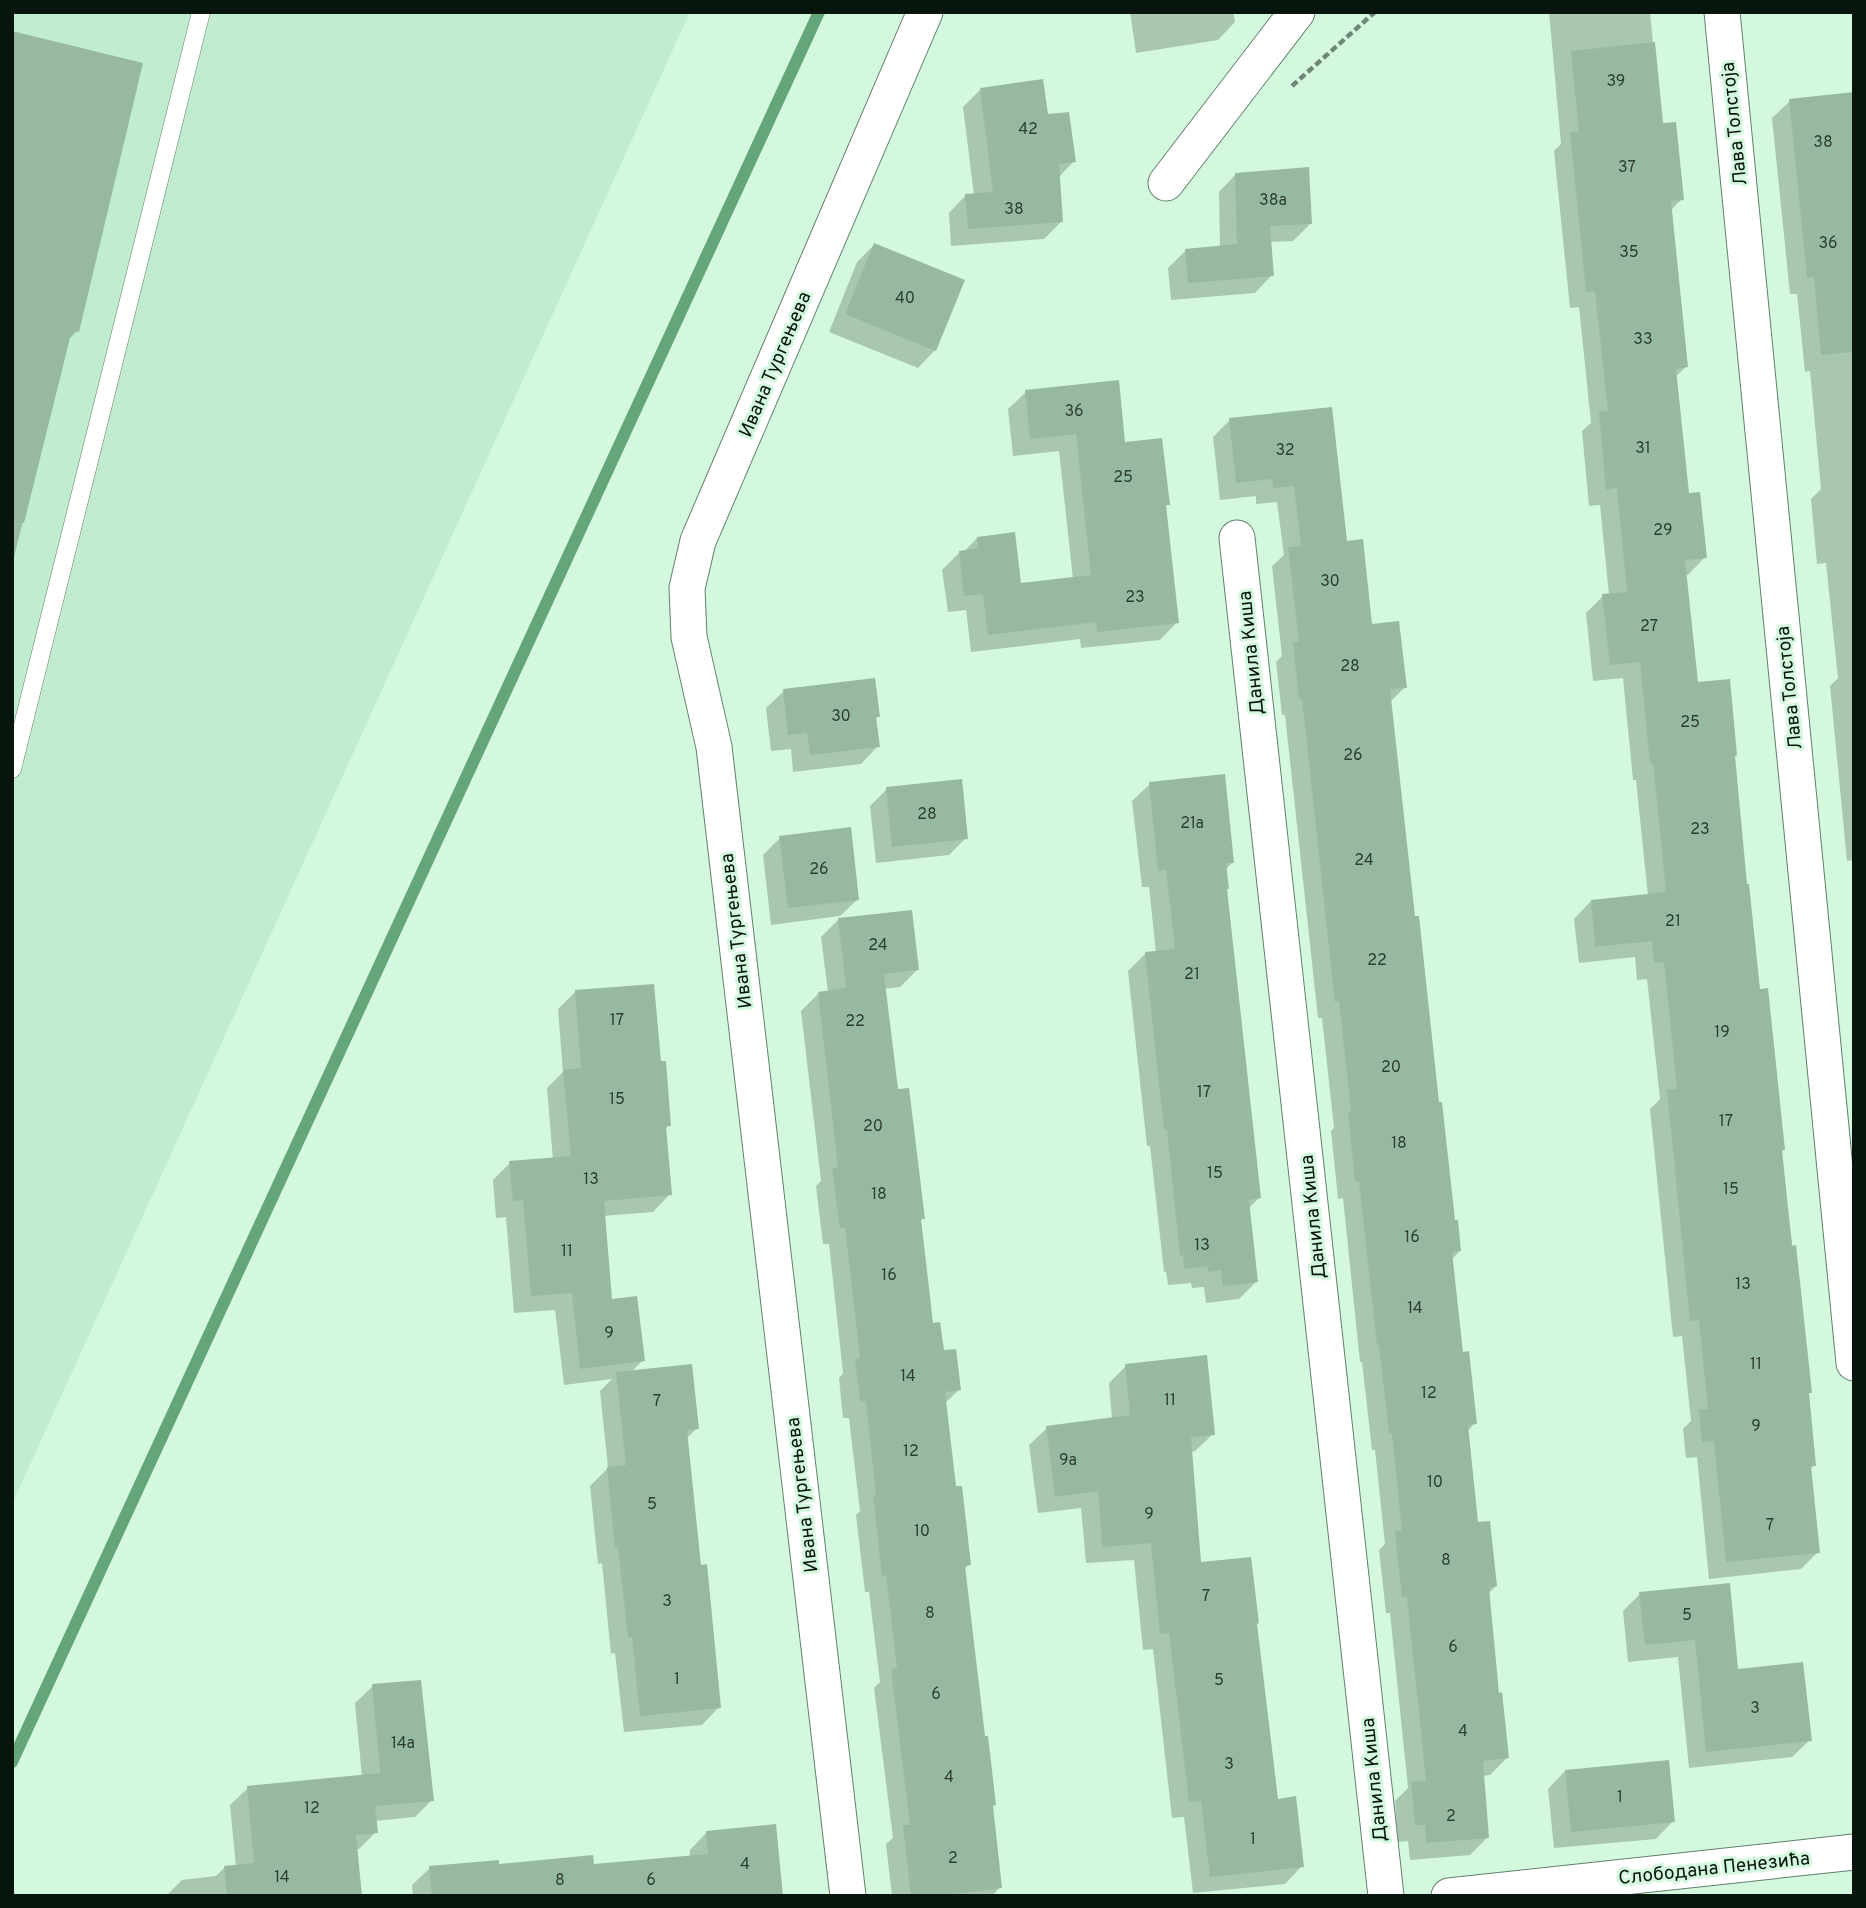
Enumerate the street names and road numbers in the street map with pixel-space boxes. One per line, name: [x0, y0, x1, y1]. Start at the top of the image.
street label: Лава Толстоја: [1717, 61, 1753, 187]
street label: Ивана Тургењева: [734, 288, 817, 441]
street label: Данила Киша: [1234, 590, 1270, 716]
street label: Лава Толстоја: [1772, 625, 1808, 751]
street label: Ивана Тургењева: [716, 852, 758, 1010]
street label: Данила Киша: [1296, 1154, 1332, 1280]
street label: Ивана Тургењева: [782, 1416, 824, 1574]
street label: Данила Киша: [1357, 1717, 1393, 1843]
street label: Слободана Пенезића: [1617, 1847, 1811, 1891]

